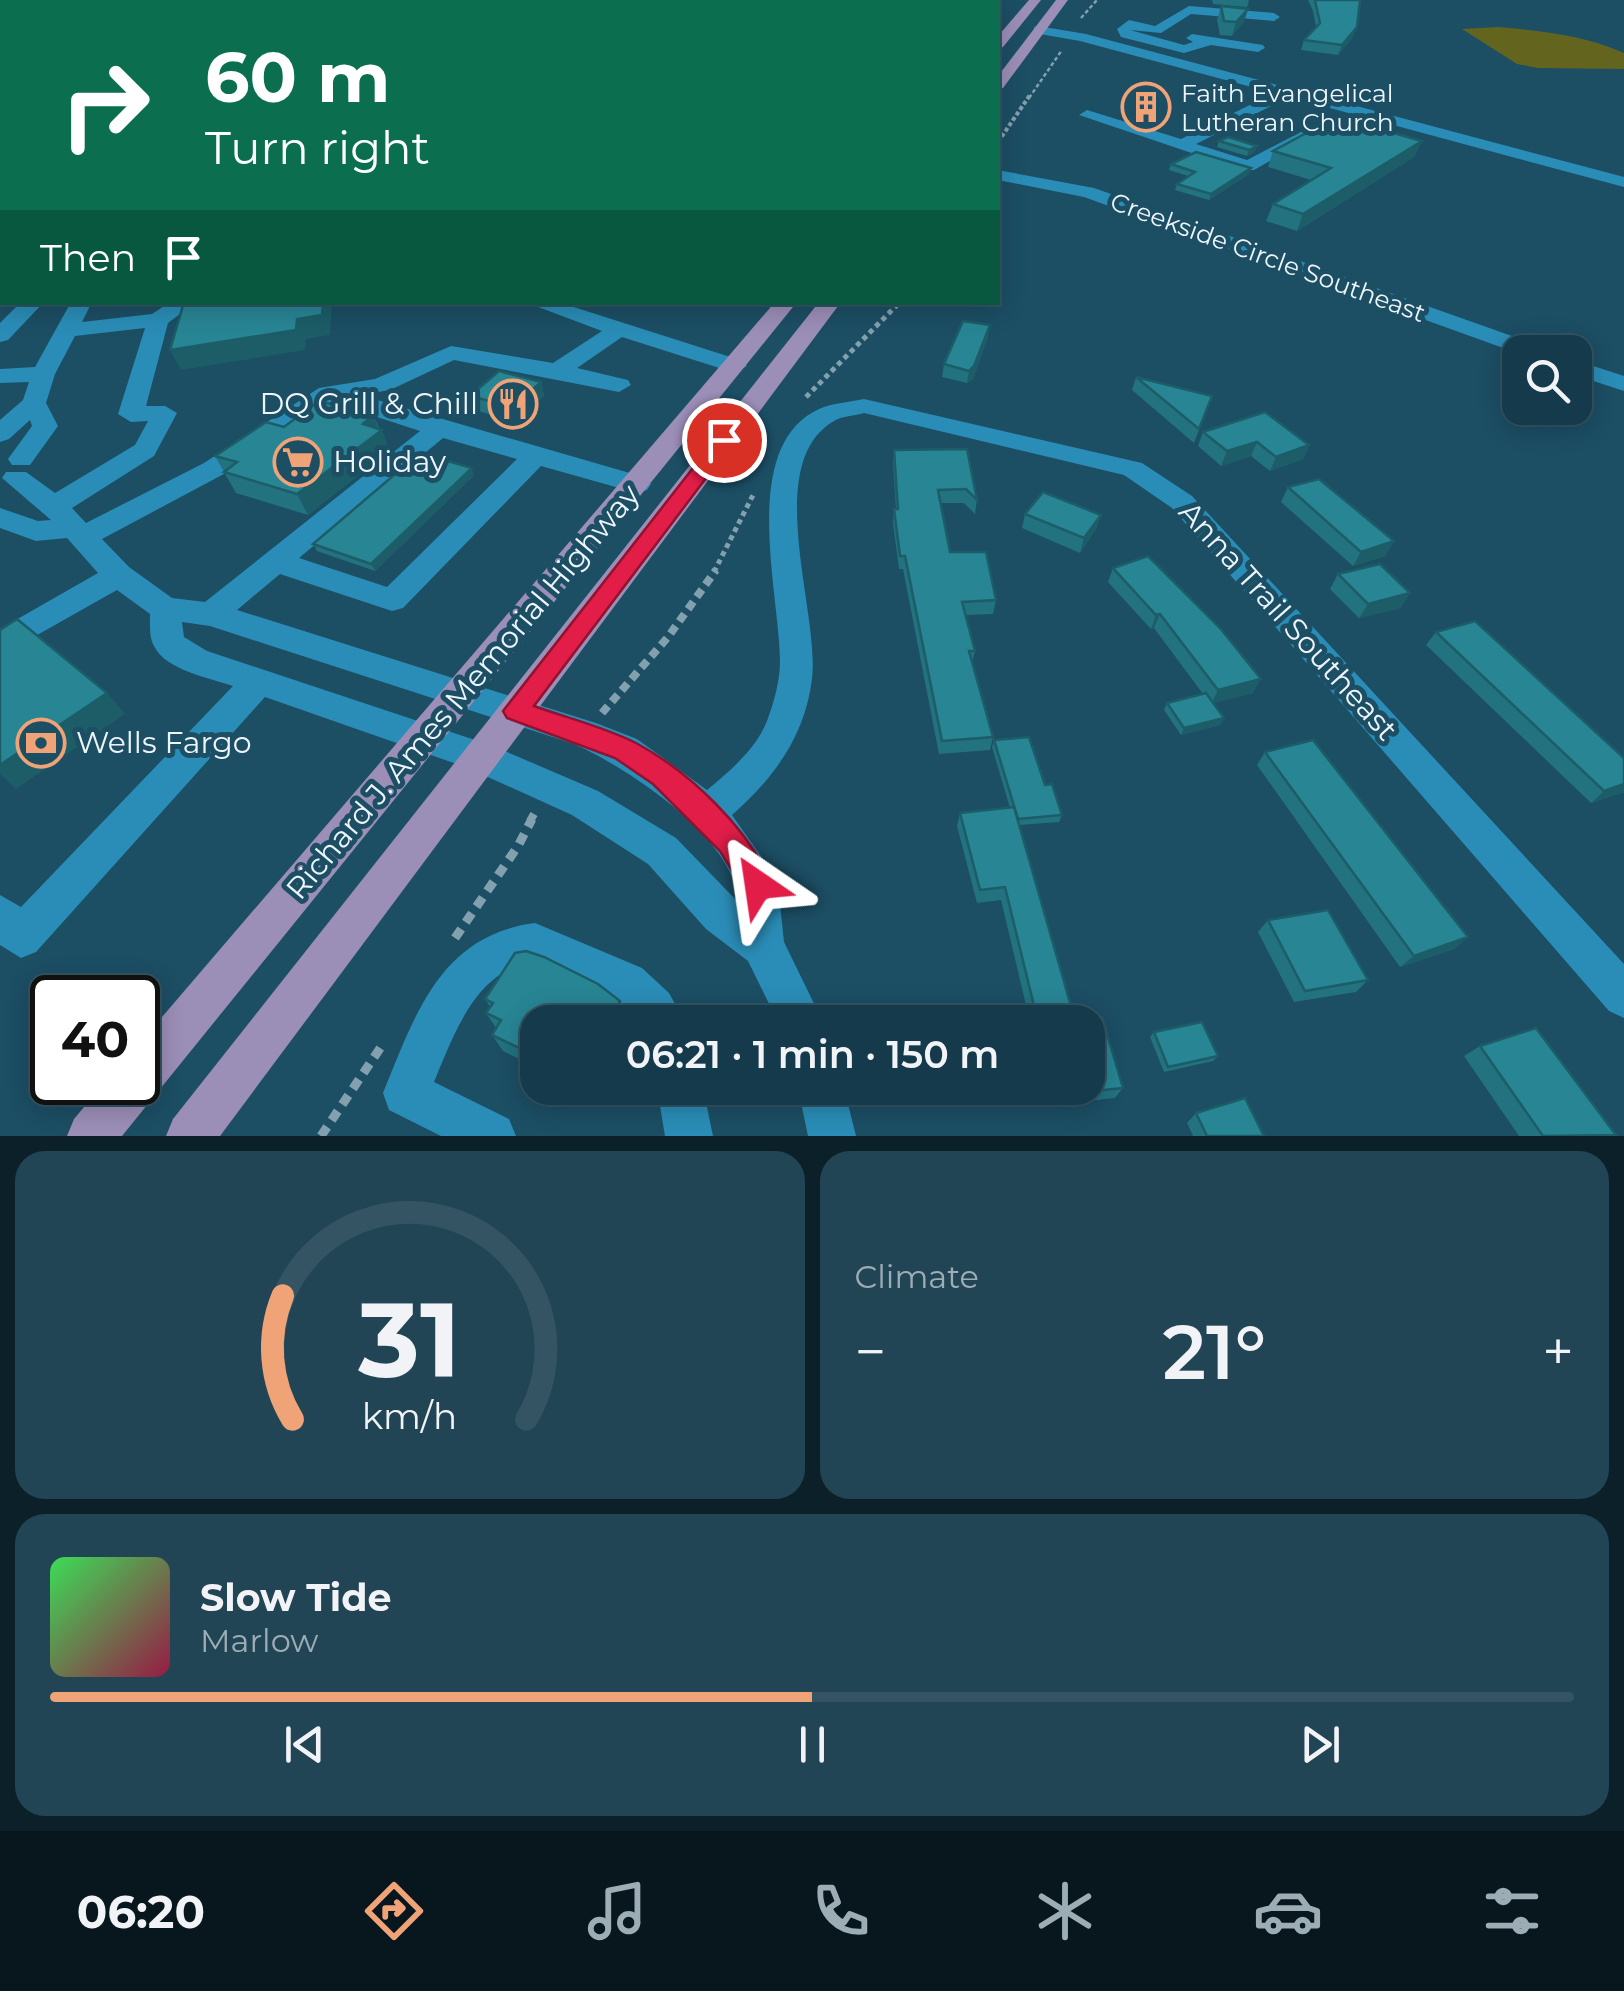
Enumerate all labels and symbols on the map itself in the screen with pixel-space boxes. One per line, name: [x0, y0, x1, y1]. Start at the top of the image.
place label: Faith Evangelical Lutheran Church: [1181, 78, 1394, 137]
building icon: Faith Evangelical Lutheran Church: [1120, 81, 1172, 133]
street label: Creekside Circle Southeast: [1106, 186, 1430, 328]
restaurant icon: DQ Grill & Chill: [487, 378, 539, 430]
place label: DQ Grill & Chill: [259, 385, 478, 422]
pin: [682, 398, 767, 483]
supermarket icon: Holiday: [272, 436, 324, 488]
place label: Holiday: [333, 443, 447, 480]
street label: Richard J. Ames Memorial Highway: [278, 476, 648, 907]
street label: Anna Trail Southeast: [1171, 493, 1406, 748]
bank icon: Wells Fargo: [15, 717, 67, 769]
place label: Wells Fargo: [76, 724, 252, 761]
position arrow: [706, 833, 810, 937]
speed limit sign: 40: [30, 975, 160, 1105]

